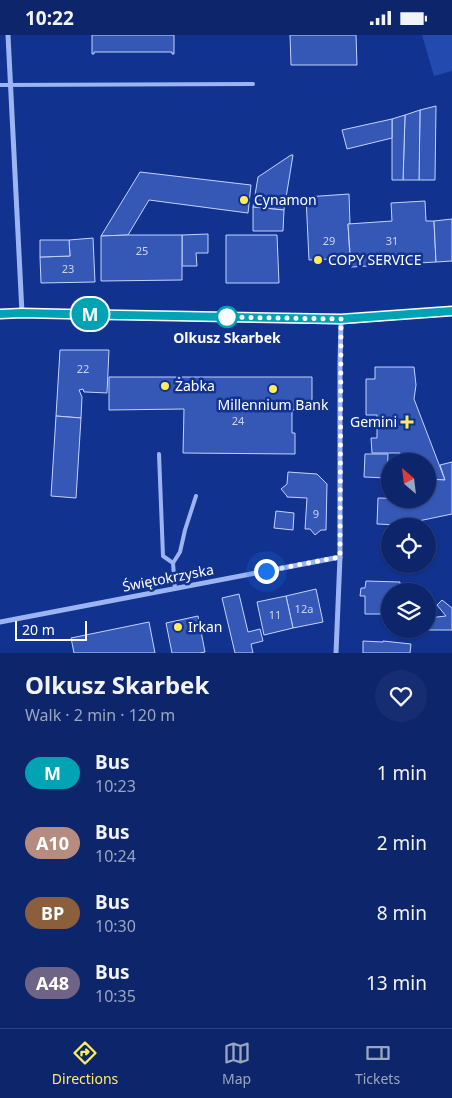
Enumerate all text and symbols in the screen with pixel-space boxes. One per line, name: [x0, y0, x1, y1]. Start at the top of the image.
text: 10:22: [25, 5, 74, 31]
place label: Cynamon: [254, 190, 317, 209]
marker: Cynamon: [238, 194, 250, 206]
house number: 29: [323, 233, 335, 248]
house number: 31: [386, 233, 398, 248]
house number: 25: [136, 243, 148, 258]
place label: COPY SERVICE: [328, 250, 422, 269]
marker: COPY SERVICE: [312, 254, 324, 266]
house number: 23: [62, 261, 74, 276]
line badge: M: [74, 298, 106, 330]
text: M: [82, 302, 98, 326]
marker: Olkusz Skarbek: [216, 306, 238, 328]
place label: Olkusz Skarbek: [173, 328, 281, 347]
house number: 22: [77, 361, 89, 376]
place label: Żabka: [175, 376, 215, 395]
marker: Żabka: [159, 380, 171, 392]
marker: Millennium Bank: [267, 383, 279, 395]
place label: Millennium Bank: [218, 395, 329, 414]
place label: Gemini: [350, 412, 397, 431]
house number: 24: [232, 413, 245, 428]
marker: Gemini: [401, 416, 413, 428]
north arrow: [381, 453, 436, 507]
map controls: [381, 453, 436, 638]
house number: 9: [313, 506, 319, 521]
button: locate: [381, 518, 436, 573]
street label: Świętokrzyska: [121, 559, 215, 596]
your location: [254, 559, 279, 584]
button: layers: [381, 583, 436, 638]
house number: 12a: [295, 601, 313, 616]
house number: 11: [269, 607, 281, 622]
place label: Irkan: [188, 617, 223, 636]
scale bar: [15, 618, 88, 641]
text: 20 m: [22, 620, 55, 639]
marker: Irkan: [172, 621, 184, 633]
text: Olkusz Skarbek: [25, 668, 209, 701]
button: heart: [375, 670, 427, 722]
text: Walk · 2 min · 120 m: [25, 704, 175, 726]
text: Bus: [95, 749, 130, 775]
text: 1 min: [377, 760, 427, 786]
text: M: [44, 761, 61, 785]
text: 10:23: [95, 775, 136, 797]
text: Bus: [95, 819, 130, 845]
text: 2 min: [377, 830, 427, 856]
text: A10: [36, 831, 69, 855]
text: 10:24: [95, 845, 136, 867]
text: Bus: [95, 889, 130, 915]
text: 8 min: [377, 900, 427, 926]
text: BP: [41, 901, 64, 925]
text: 10:30: [95, 915, 136, 937]
text: Bus: [95, 959, 130, 985]
text: 13 min: [366, 970, 427, 996]
text: A48: [36, 971, 69, 995]
text: 10:35: [95, 985, 136, 1007]
tab: Directions: [52, 1039, 118, 1088]
tab: Map: [222, 1039, 251, 1088]
tab: Tickets: [355, 1039, 400, 1088]

